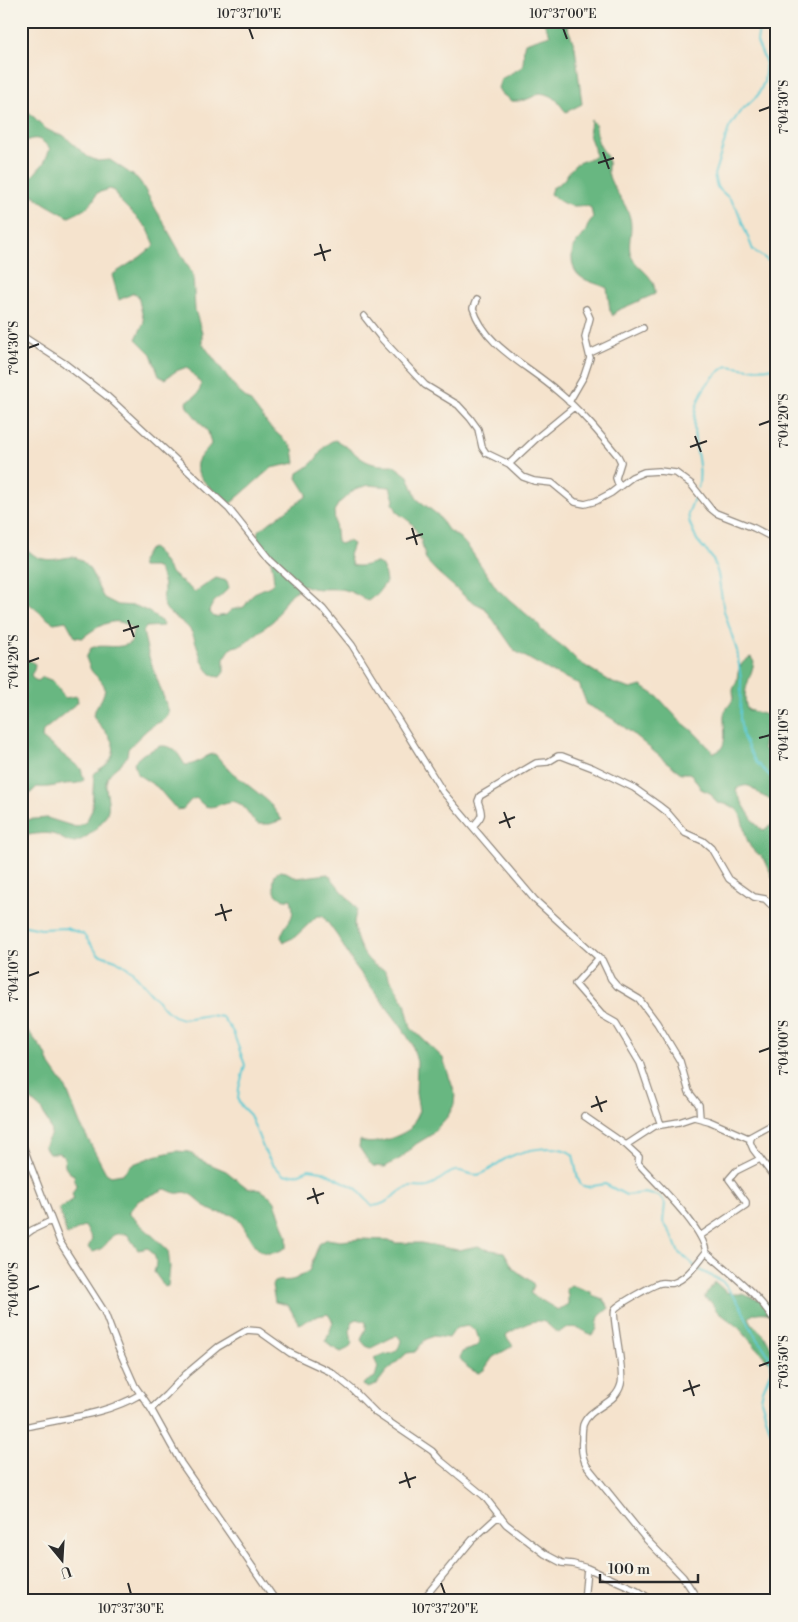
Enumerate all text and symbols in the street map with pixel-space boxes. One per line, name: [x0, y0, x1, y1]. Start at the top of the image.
text: 107°37'10"E: [217, 7, 281, 22]
text: 107°37'00"E: [529, 7, 597, 22]
text: 7°04'30"S: [777, 80, 792, 134]
text: 7°04'30"S: [7, 321, 22, 375]
text: 7°04'20"S: [777, 394, 792, 448]
text: 7°04'20"S: [7, 635, 22, 689]
text: 7°04'10"S: [777, 709, 792, 761]
text: 7°04'10"S: [7, 950, 22, 1002]
text: 7°04'00"S: [777, 1020, 792, 1076]
text: 7°04'00"S: [7, 1262, 22, 1318]
text: 7°03'50"S: [777, 1335, 792, 1389]
north arrow: [38, 1534, 88, 1584]
scale bar: [600, 1552, 698, 1584]
text: 100 m: [608, 1560, 650, 1579]
text: U: [58, 1561, 74, 1582]
text: 107°37'30"E: [98, 1602, 164, 1617]
text: 107°37'20"E: [412, 1602, 478, 1617]

